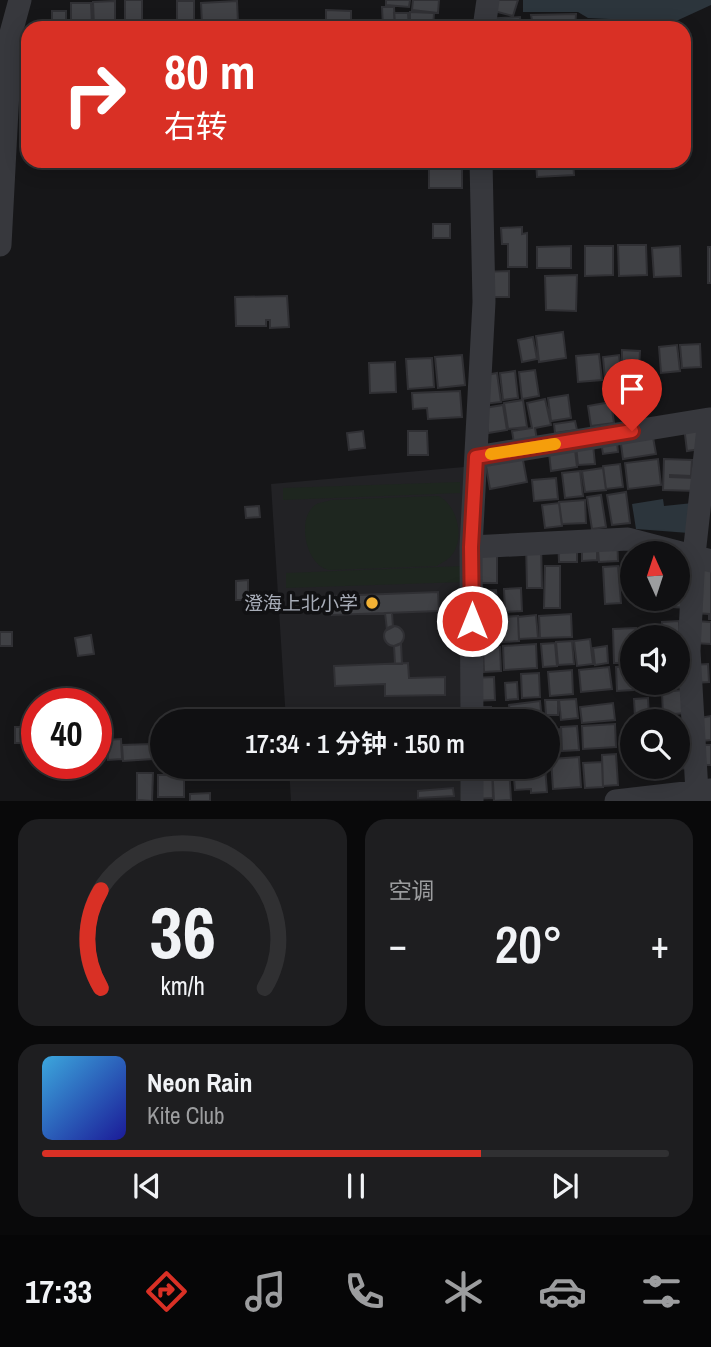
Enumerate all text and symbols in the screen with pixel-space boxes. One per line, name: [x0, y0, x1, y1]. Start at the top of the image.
text: 80 m: [164, 38, 256, 104]
icon: right: [49, 49, 140, 140]
text: 右转: [164, 105, 228, 148]
pin: [602, 359, 662, 431]
icon: arrive: [613, 370, 651, 408]
north arrow: [620, 541, 690, 611]
map controls: [620, 541, 690, 779]
position arrow: [435, 584, 509, 658]
place label: 澄海上北小学: [244, 590, 358, 616]
marker: 澄海上北小学: [364, 595, 380, 611]
button: sound: [620, 625, 690, 695]
speed limit sign: 40: [21, 688, 112, 779]
button: search: [620, 709, 690, 779]
text: 17:34 · 1 分钟 · 150 m: [245, 726, 465, 761]
text: 空调: [389, 875, 435, 906]
text: 36: [149, 884, 215, 982]
text: 20°: [495, 909, 563, 979]
text: −: [389, 919, 407, 970]
text: +: [651, 919, 669, 970]
text: km/h: [160, 969, 204, 1003]
text: Neon Rain: [147, 1065, 252, 1100]
text: Kite Club: [147, 1100, 225, 1131]
icon: previous: [128, 1167, 166, 1205]
icon: pause: [337, 1167, 375, 1205]
icon: next: [546, 1167, 584, 1205]
icon: directions: [142, 1267, 191, 1316]
icon: music: [241, 1267, 290, 1316]
icon: phone: [340, 1267, 389, 1316]
icon: climate: [439, 1267, 488, 1316]
icon: car: [538, 1267, 587, 1316]
icon: filters: [637, 1267, 686, 1316]
text: 17:33: [25, 1270, 92, 1313]

